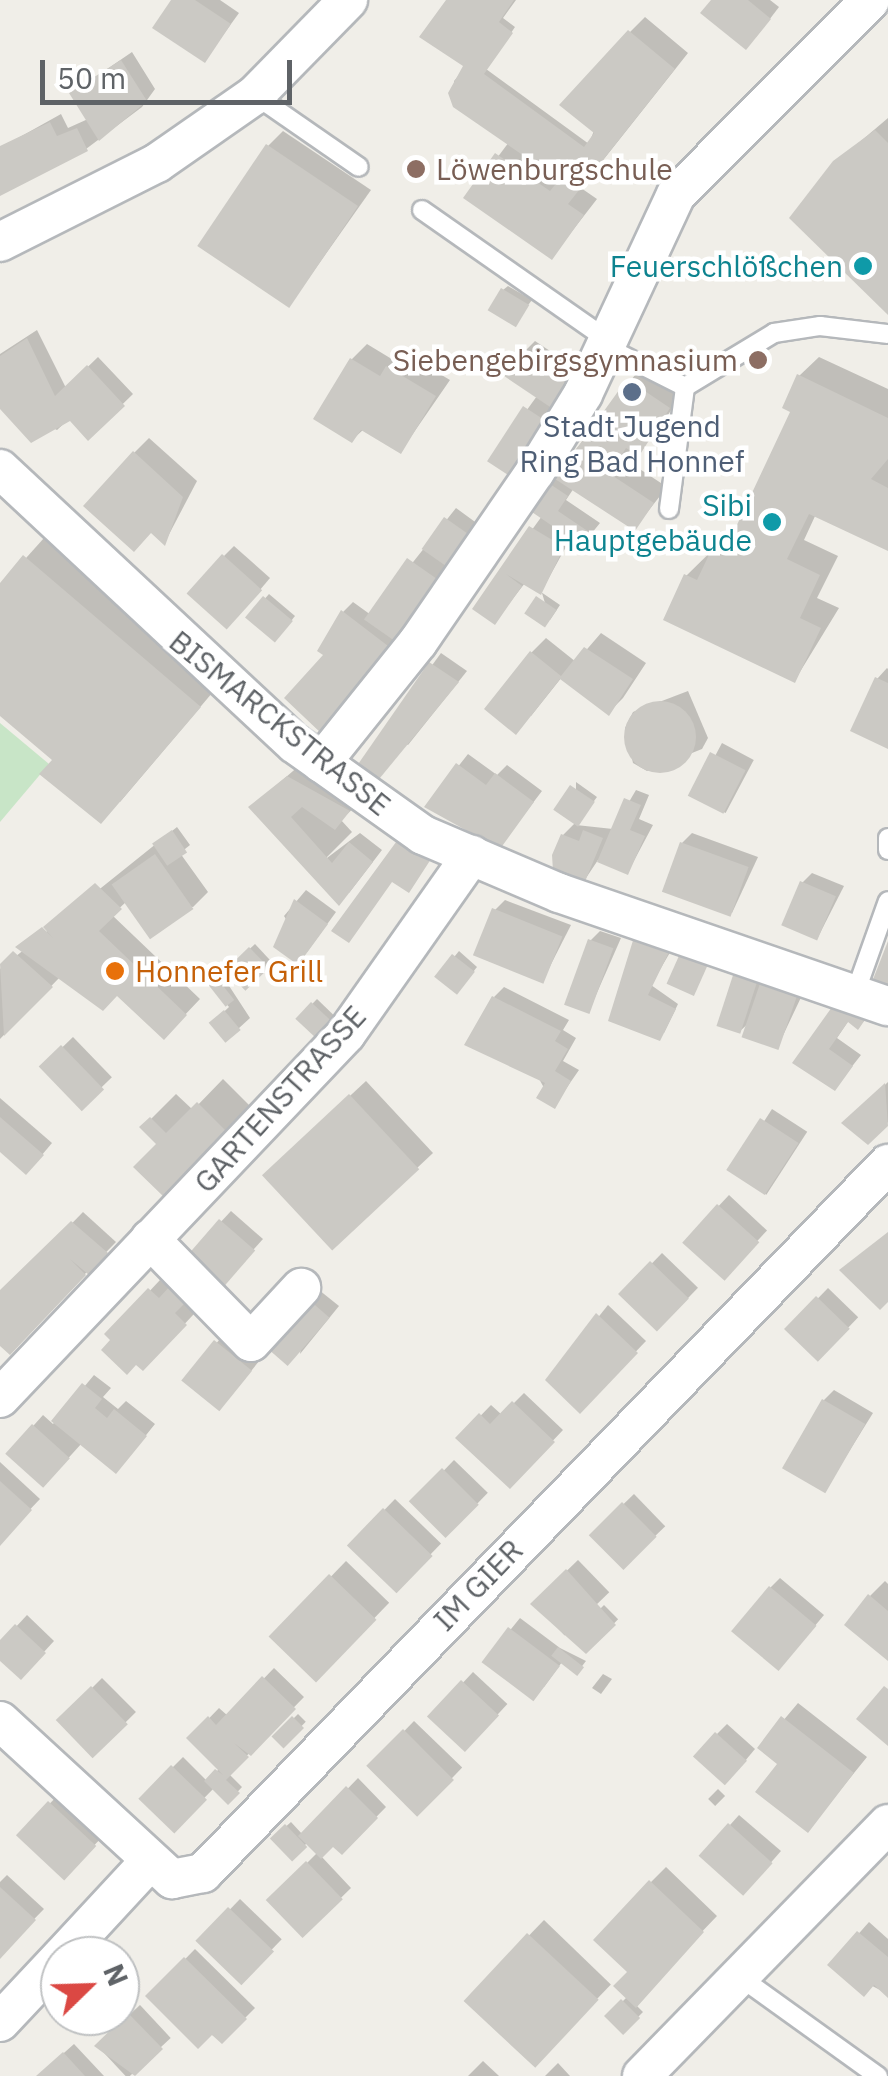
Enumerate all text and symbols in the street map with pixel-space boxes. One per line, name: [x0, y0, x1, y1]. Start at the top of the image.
scale bar: [45, 40, 298, 102]
text: 50 m: [57, 58, 126, 97]
place label: Löwenburgschule: [436, 151, 673, 187]
marker: Löwenburgschule: [405, 158, 427, 180]
place label: Feuerschlößchen: [610, 248, 843, 284]
marker: Feuerschlößchen: [852, 255, 874, 277]
place label: Siebengebirgsgymnasium: [393, 342, 738, 378]
marker: Siebengebirgsgymnasium: [747, 349, 769, 371]
marker: Stadt Jugend Ring Bad Honnef: [621, 381, 643, 403]
place label: Stadt Jugend Ring Bad Honnef: [519, 408, 745, 478]
place label: Sibi Hauptgebäude: [554, 487, 752, 558]
marker: Sibi Hauptgebäude: [761, 511, 783, 533]
street label: BISMARCKSTRASSE: [162, 623, 398, 823]
place label: Honnefer Grill: [135, 953, 323, 989]
marker: Honnefer Grill: [104, 960, 126, 982]
street label: GARTENSTRASSE: [187, 998, 373, 1200]
street label: IM GIER: [426, 1532, 530, 1638]
north arrow: [40, 1936, 140, 2036]
text: N: [95, 1958, 137, 1991]

